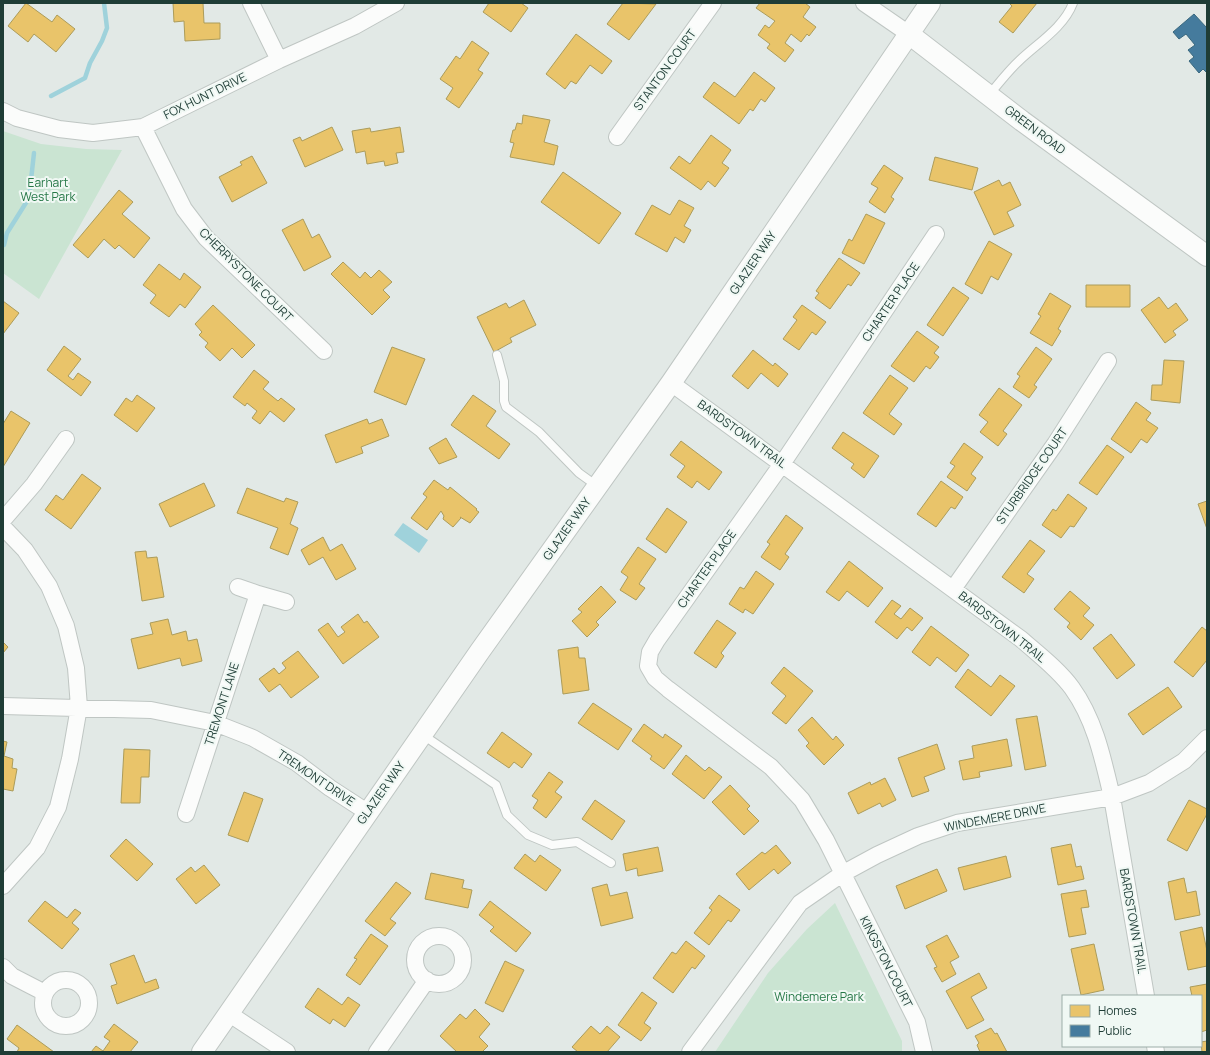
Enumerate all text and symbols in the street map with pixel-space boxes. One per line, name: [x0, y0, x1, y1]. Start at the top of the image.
street label: STANTON COURT: [629, 25, 700, 114]
street label: FOX HUNT DRIVE: [160, 68, 249, 123]
street label: GREEN ROAD: [1001, 101, 1069, 158]
park label: Earhart West Park: [21, 174, 77, 205]
street label: CHERRYSTONE COURT: [196, 224, 298, 326]
street label: GLAZIER WAY: [725, 227, 780, 298]
street label: CHARTER PLACE: [858, 259, 923, 345]
street label: BARDSTOWN TRAIL: [694, 395, 790, 472]
street label: STURBRIDGE COURT: [992, 423, 1072, 527]
street label: GLAZIER WAY: [539, 494, 595, 564]
street label: CHARTER PLACE: [673, 526, 740, 611]
street label: BARDSTOWN TRAIL: [955, 587, 1050, 666]
street label: TREMONT LANE: [200, 660, 243, 748]
street label: TREMONT DRIVE: [274, 745, 359, 810]
street label: GLAZIER WAY: [353, 758, 409, 828]
street label: WINDEMERE DRIVE: [943, 799, 1047, 836]
street label: BARDSTOWN TRAIL: [1116, 867, 1151, 975]
street label: KINGSTON COURT: [856, 913, 917, 1011]
park label: Windemere Park: [774, 988, 865, 1005]
legend: [1062, 995, 1202, 1047]
text: Homes: [1098, 1002, 1137, 1019]
text: Public: [1098, 1022, 1132, 1039]

